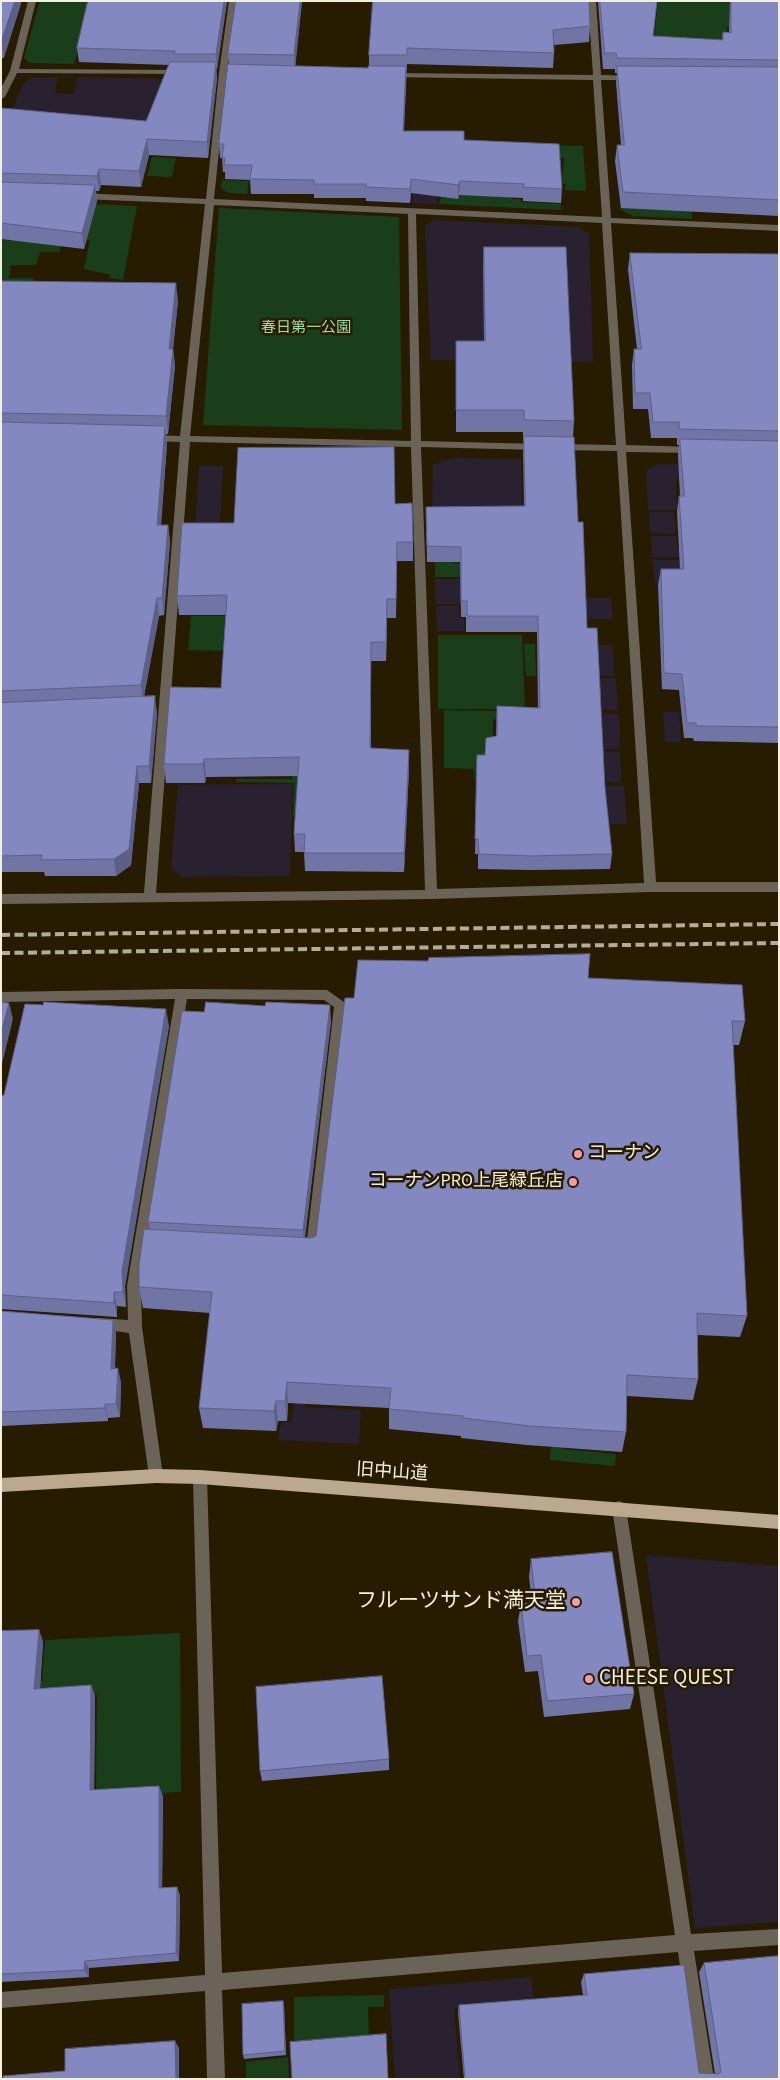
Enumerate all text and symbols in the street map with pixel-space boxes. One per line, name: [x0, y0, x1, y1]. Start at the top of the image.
park label: 春日第一公園: [261, 320, 351, 338]
place label: コーナン: [588, 1143, 660, 1165]
marker: コーナン: [572, 1148, 584, 1160]
place label: コーナンPRO上尾緑丘店: [369, 1171, 563, 1193]
marker: コーナンPRO上尾緑丘店: [567, 1176, 579, 1188]
street label: 旧中山道: [355, 1460, 429, 1486]
place label: フルーツサンド満天堂: [356, 1589, 566, 1615]
marker: フルーツサンド満天堂: [570, 1596, 582, 1608]
place label: CHEESE QUEST: [599, 1666, 734, 1692]
marker: CHEESE QUEST: [583, 1673, 595, 1685]

